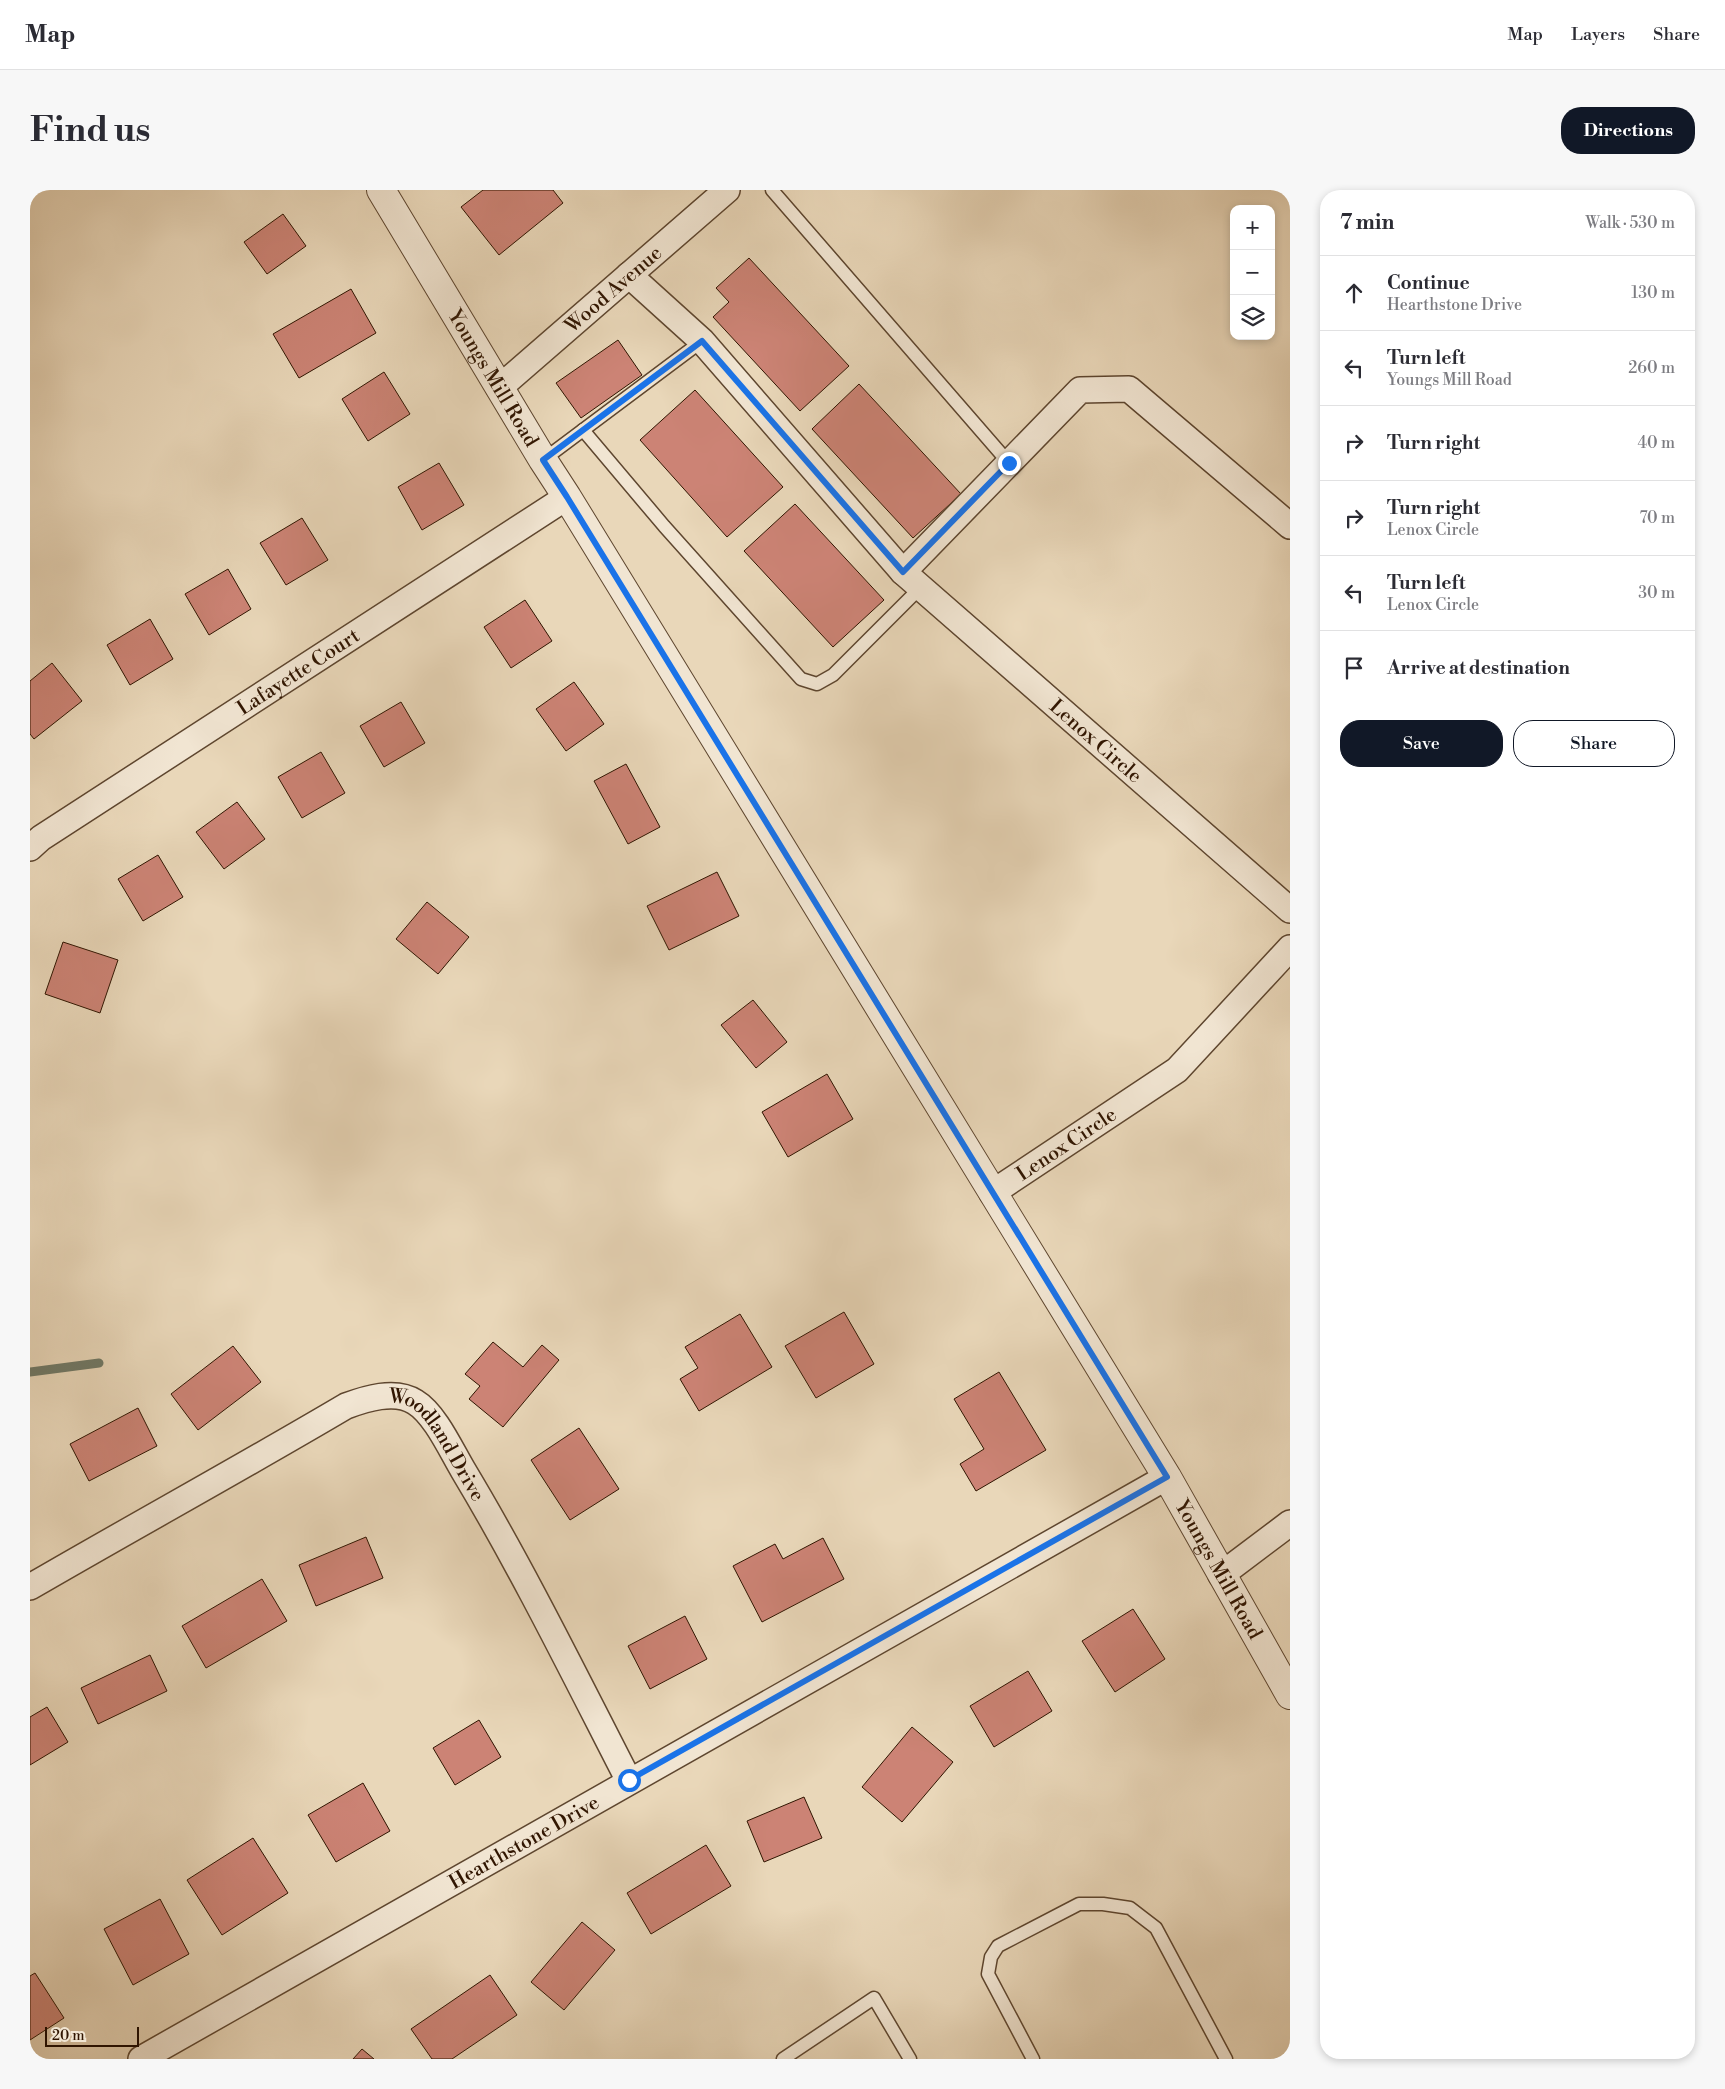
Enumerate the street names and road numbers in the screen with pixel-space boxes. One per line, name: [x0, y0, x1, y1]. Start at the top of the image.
street label: Wood Avenue: [559, 241, 668, 340]
street label: Youngs Mill Road: [441, 304, 544, 452]
street label: Lafayette Court: [233, 624, 365, 722]
street label: Lenox Circle: [1044, 695, 1147, 789]
street label: Lenox Circle: [1012, 1103, 1122, 1187]
street label: Woodland Drive: [386, 1384, 490, 1506]
street label: Youngs Mill Road: [1168, 1495, 1267, 1645]
street label: Hearthstone Drive: [445, 1791, 604, 1896]

